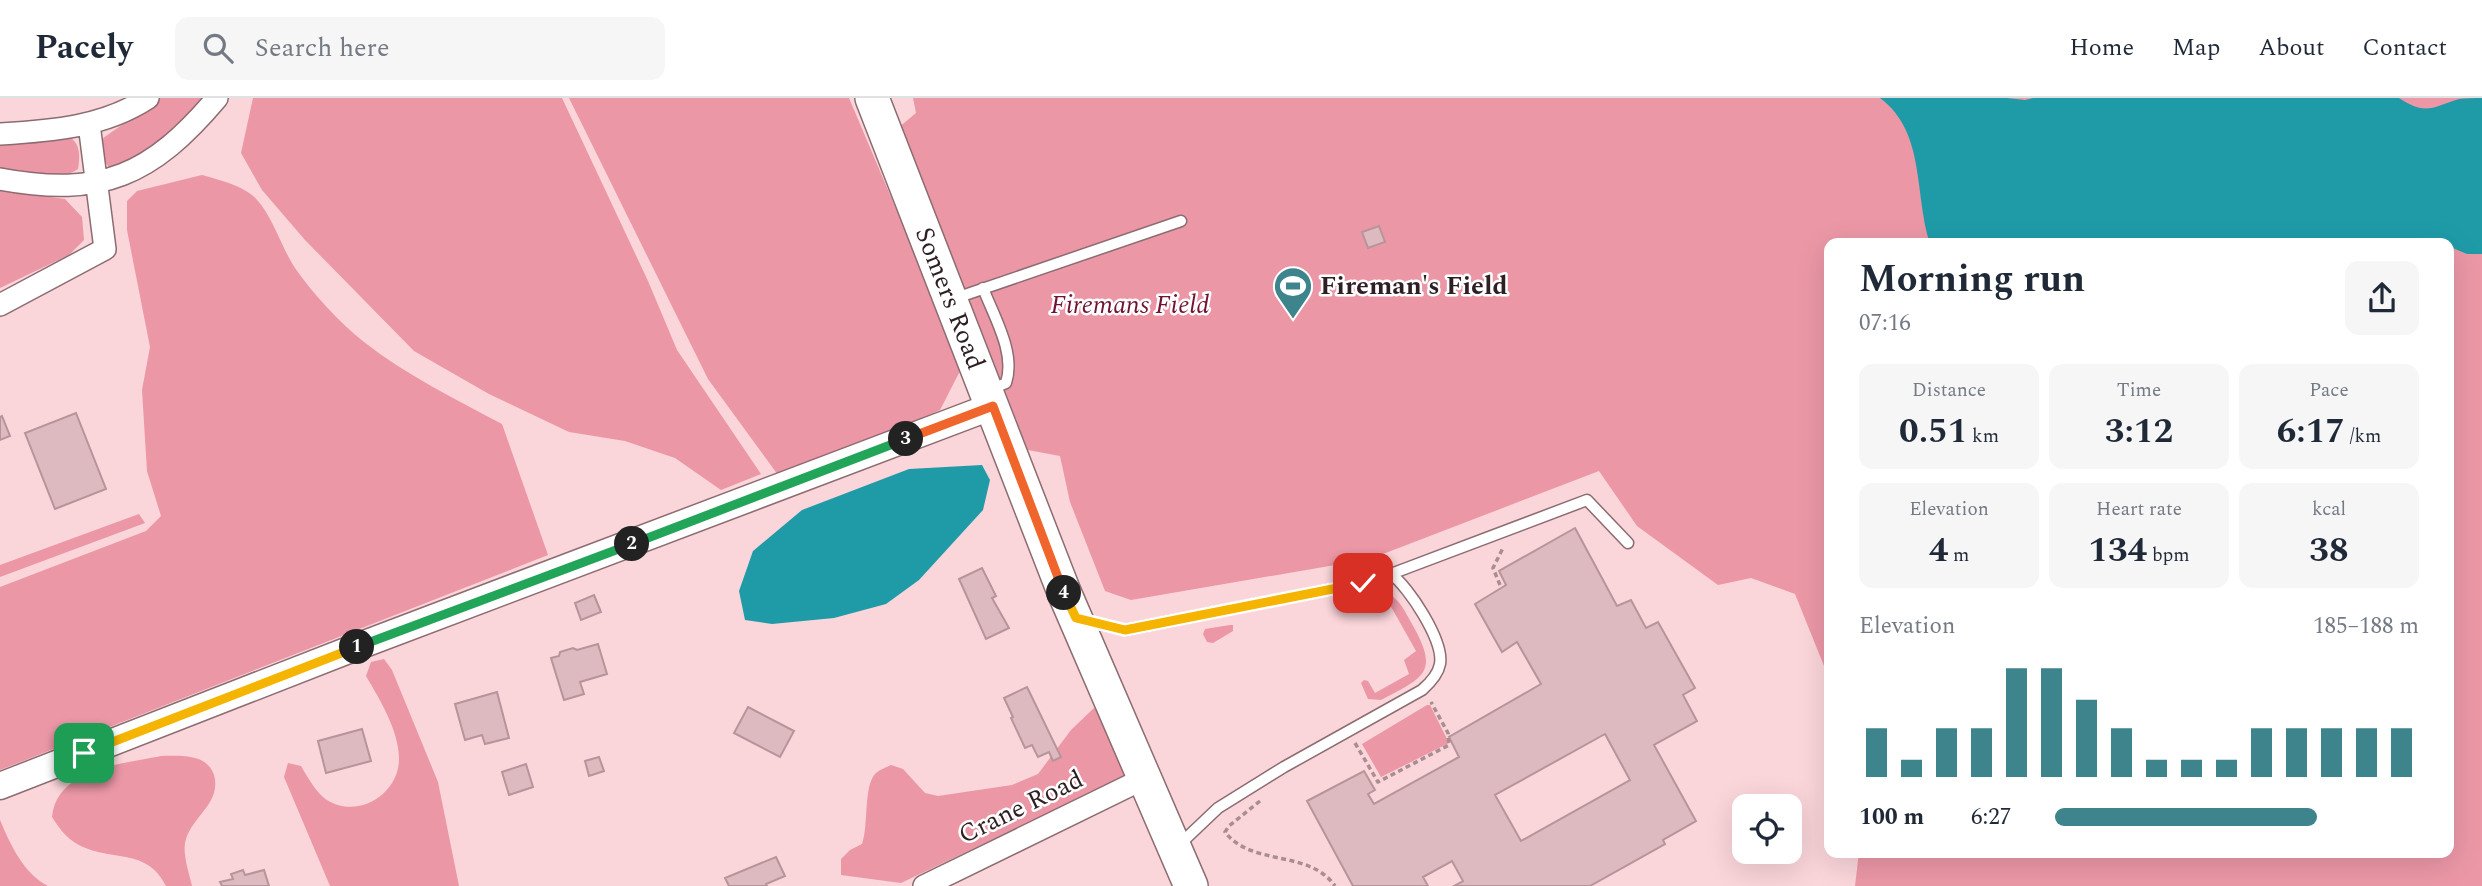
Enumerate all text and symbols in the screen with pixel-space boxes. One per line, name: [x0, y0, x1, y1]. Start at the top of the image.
search box: [175, 17, 665, 80]
text: Pacely: [35, 23, 133, 73]
text: Search here: [255, 28, 390, 68]
icon: search: [199, 29, 237, 67]
text: Home: [2069, 30, 2134, 66]
text: Map: [2172, 30, 2220, 66]
text: About: [2258, 30, 2324, 66]
text: Contact: [2362, 30, 2447, 66]
street label: Somers Road: [904, 221, 996, 376]
text: Morning run: [1859, 251, 2085, 309]
button: share: [2345, 261, 2419, 335]
sports icon: Fireman's Field: [1272, 265, 1314, 320]
place label: Fireman's Field: [1320, 266, 1508, 306]
park label: Firemans Field: [1050, 285, 1210, 325]
text: 07:16: [1859, 306, 1911, 341]
text: Distance: [1912, 376, 1986, 405]
text: Time: [2117, 376, 2161, 405]
text: Pace: [2309, 376, 2349, 405]
text: 0.51: [1899, 405, 1967, 458]
text: 3:12: [2105, 405, 2173, 458]
text: 6:17: [2277, 405, 2345, 458]
pin: 3: [888, 422, 923, 456]
text: km: [1967, 422, 1999, 451]
text: /km: [2345, 422, 2381, 451]
text: 3: [900, 424, 911, 453]
text: Elevation: [1909, 495, 1989, 524]
text: Heart rate: [2096, 495, 2182, 524]
text: kcal: [2312, 495, 2346, 524]
text: 4: [1929, 524, 1948, 577]
text: 134: [2088, 524, 2147, 577]
text: 38: [2309, 524, 2349, 577]
pin: 2: [614, 526, 650, 562]
text: 2: [626, 529, 637, 558]
text: m: [1948, 541, 1969, 570]
text: bpm: [2147, 541, 2190, 570]
pin: [1333, 553, 1393, 613]
icon: check: [1344, 564, 1382, 602]
pin: 4: [1046, 575, 1082, 610]
text: 4: [1058, 578, 1069, 607]
text: Elevation: [1859, 609, 1955, 644]
text: 185–188 m: [2313, 609, 2419, 644]
pin: 1: [340, 630, 374, 664]
text: 1: [351, 632, 362, 661]
pin: [54, 723, 114, 783]
icon: arrive: [65, 734, 103, 772]
street label: Crane Road: [952, 759, 1090, 855]
map controls: [1732, 794, 1802, 864]
button: locate: [1732, 794, 1802, 864]
text: 100 m: [1859, 800, 1924, 835]
text: 6:27: [1971, 800, 2011, 835]

